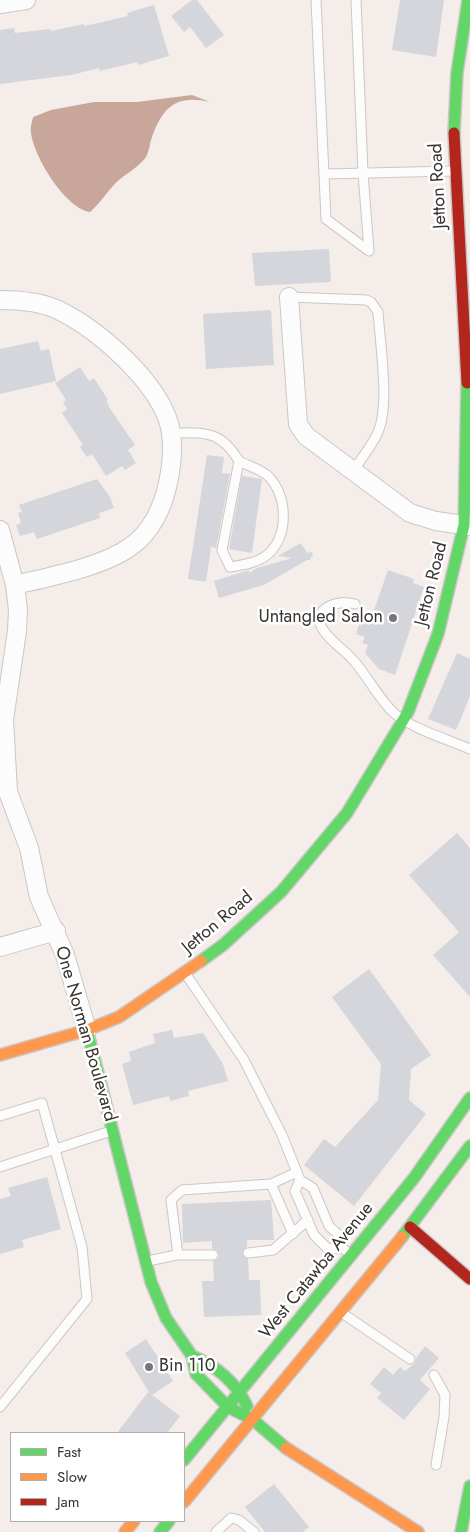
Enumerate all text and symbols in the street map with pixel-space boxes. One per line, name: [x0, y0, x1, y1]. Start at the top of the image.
street label: Jetton Road: [426, 143, 452, 229]
street label: Jetton Road: [411, 540, 453, 628]
place label: Untangled Salon: [259, 607, 383, 629]
marker: Untangled Salon: [387, 612, 399, 624]
street label: Jetton Road: [178, 887, 258, 959]
street label: One Norman Boulevard: [50, 944, 120, 1124]
street label: West Catawba Avenue: [255, 1198, 379, 1344]
place label: Bin 110: [159, 1356, 216, 1378]
marker: Bin 110: [143, 1361, 155, 1373]
legend: [10, 1432, 185, 1522]
text: Fast: [57, 1441, 81, 1463]
text: Slow: [57, 1466, 87, 1488]
text: Jam: [57, 1491, 80, 1513]

